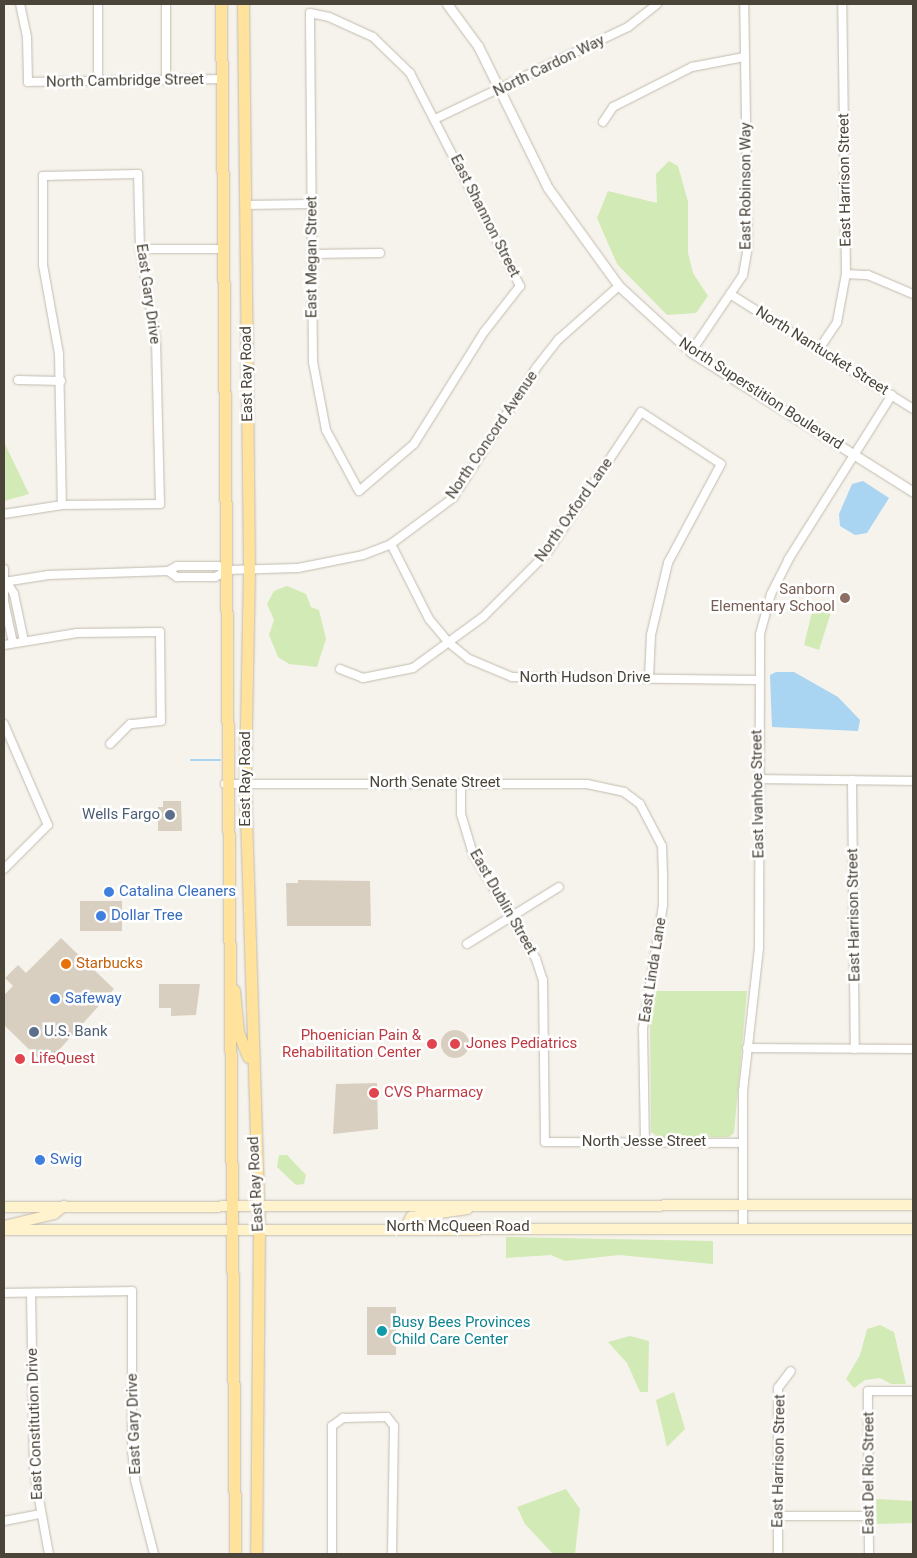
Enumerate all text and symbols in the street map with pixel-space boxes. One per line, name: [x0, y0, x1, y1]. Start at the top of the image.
street label: North Cardon Way: [490, 31, 608, 101]
street label: North Cambridge Street: [46, 71, 204, 91]
street label: East Harrison Street: [835, 113, 855, 247]
street label: East Robinson Way: [737, 122, 755, 250]
street label: East Shannon Street: [446, 152, 524, 280]
street label: East Megan Street: [303, 196, 321, 318]
street label: East Gary Drive: [132, 243, 164, 345]
street label: North Nantucket Street: [752, 303, 892, 399]
street label: East Ray Road: [237, 326, 257, 422]
street label: North Superstition Boulevard: [676, 334, 846, 454]
street label: North Concord Avenue: [442, 367, 542, 503]
street label: North Oxford Lane: [531, 455, 617, 565]
place label: Sanborn Elementary School: [711, 580, 835, 615]
marker: Sanborn Elementary School: [839, 592, 851, 604]
street label: North Hudson Drive: [519, 669, 651, 687]
street label: East Ivanhoe Street: [748, 729, 768, 859]
street label: East Ray Road: [237, 731, 255, 827]
street label: North Senate Street: [369, 774, 501, 792]
place label: Wells Fargo: [82, 806, 160, 824]
marker: Wells Fargo: [164, 809, 176, 821]
street label: East Dublin Street: [466, 846, 540, 958]
street label: East Harrison Street: [844, 848, 864, 982]
place label: Catalina Cleaners: [119, 883, 236, 901]
marker: Catalina Cleaners: [103, 886, 115, 898]
place label: Dollar Tree: [111, 907, 183, 925]
marker: Dollar Tree: [95, 910, 107, 922]
street label: East Linda Lane: [636, 916, 670, 1024]
place label: Starbucks: [76, 955, 143, 973]
marker: Starbucks: [60, 958, 72, 970]
place label: Safeway: [65, 990, 121, 1008]
marker: Safeway: [49, 993, 61, 1005]
place label: U.S. Bank: [44, 1023, 108, 1041]
marker: U.S. Bank: [28, 1026, 40, 1038]
place label: Phoenician Pain & Rehabilitation Center: [282, 1026, 421, 1061]
place label: Jones Pediatrics: [466, 1035, 577, 1053]
marker: Phoenician Pain & Rehabilitation Center: [425, 1037, 439, 1051]
marker: Jones Pediatrics: [448, 1037, 462, 1051]
place label: LifeQuest: [31, 1050, 95, 1068]
marker: LifeQuest: [13, 1052, 27, 1066]
place label: CVS Pharmacy: [384, 1084, 483, 1102]
marker: CVS Pharmacy: [368, 1087, 380, 1099]
street label: North Jesse Street: [582, 1133, 706, 1151]
street label: East Ray Road: [245, 1136, 267, 1232]
place label: Swig: [50, 1151, 82, 1169]
marker: Swig: [34, 1154, 46, 1166]
street label: North McQueen Road: [386, 1218, 530, 1236]
place label: Busy Bees Provinces Child Care Center: [392, 1313, 530, 1348]
marker: Busy Bees Provinces Child Care Center: [376, 1325, 388, 1337]
street label: East Constitution Drive: [23, 1348, 47, 1500]
street label: East Gary Drive: [123, 1373, 145, 1475]
street label: East Harrison Street: [769, 1394, 789, 1528]
street label: East Del Rio Street: [860, 1412, 878, 1534]

